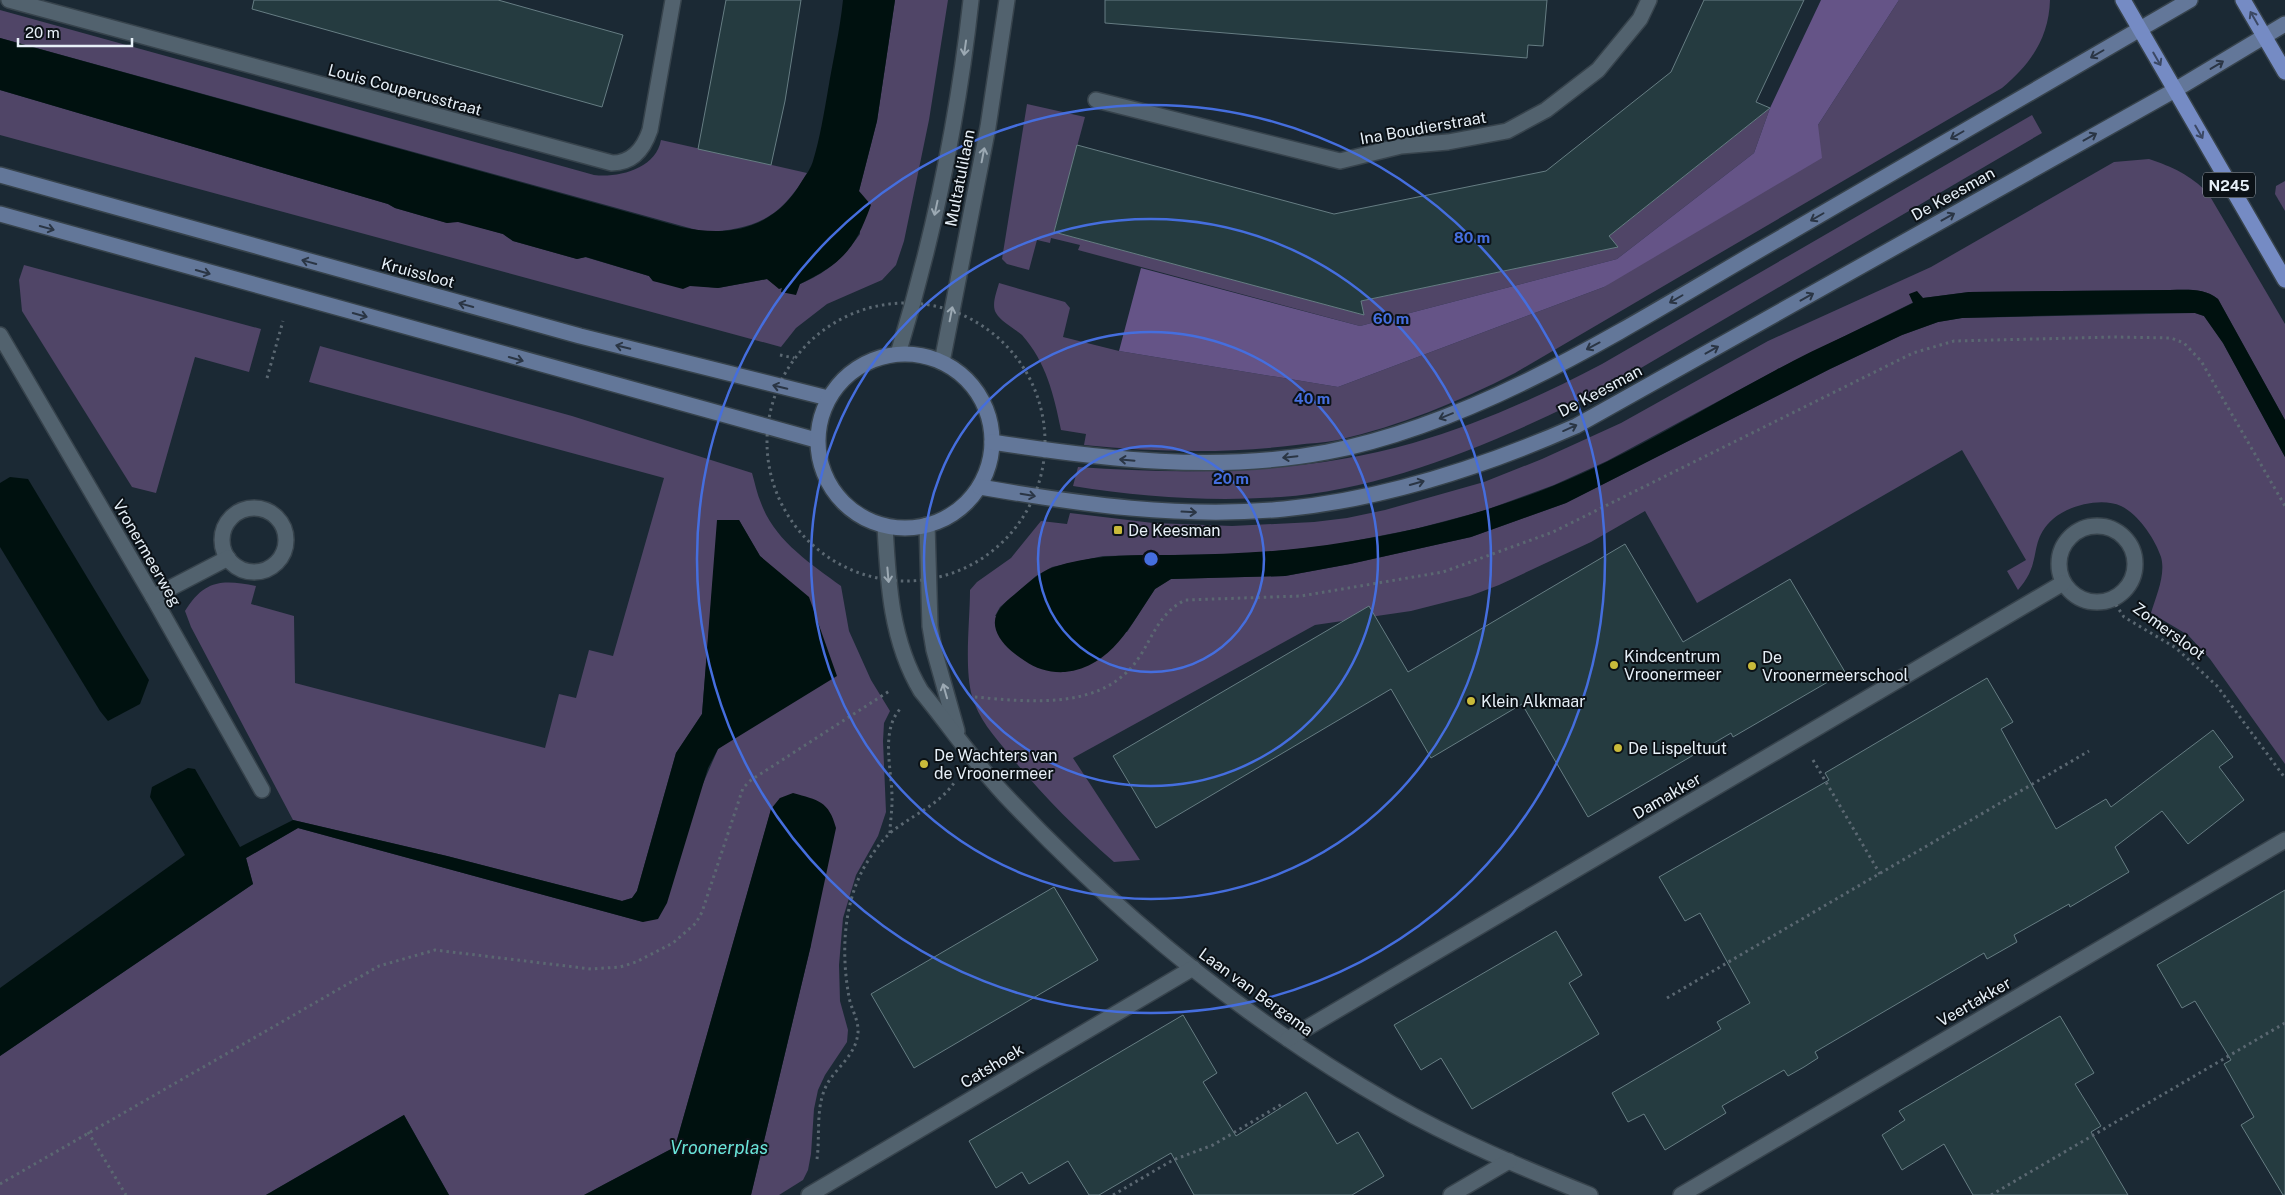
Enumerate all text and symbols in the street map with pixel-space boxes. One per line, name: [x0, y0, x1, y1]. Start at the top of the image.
one-way arrow: [2248, 12, 2258, 26]
scale bar: [18, 15, 131, 47]
text: 20 m: [25, 24, 60, 41]
one-way arrow: [960, 40, 970, 56]
one-way arrow: [2091, 49, 2105, 59]
one-way arrow: [2152, 52, 2162, 67]
one-way arrow: [2209, 59, 2223, 69]
street label: Louis Couperusstraat: [326, 60, 484, 120]
street label: Ina Boudierstraat: [1358, 108, 1488, 148]
one-way arrow: [2194, 124, 2204, 138]
street label: Multatulilaan: [941, 128, 979, 228]
one-way arrow: [1950, 131, 1965, 141]
one-way arrow: [2082, 132, 2097, 142]
one-way arrow: [978, 147, 988, 163]
street label: De Keesman: [1908, 163, 1998, 225]
road number: N245: [2203, 172, 2255, 198]
one-way arrow: [930, 200, 940, 216]
one-way arrow: [1941, 212, 1956, 222]
one-way arrow: [1810, 213, 1824, 223]
one-way arrow: [38, 224, 54, 234]
text: 80 m: [1454, 229, 1490, 246]
street label: Kruissloot: [379, 254, 457, 292]
one-way arrow: [302, 256, 318, 266]
one-way arrow: [195, 267, 211, 277]
one-way arrow: [1799, 291, 1813, 301]
one-way arrow: [1669, 294, 1684, 304]
one-way arrow: [459, 299, 475, 309]
one-way arrow: [947, 306, 957, 322]
text: 60 m: [1373, 310, 1409, 327]
one-way arrow: [351, 311, 367, 320]
one-way arrow: [1585, 341, 1600, 351]
one-way arrow: [615, 342, 631, 351]
one-way arrow: [1704, 344, 1719, 354]
one-way arrow: [508, 354, 524, 364]
street label: De Keesman: [1555, 361, 1645, 421]
one-way arrow: [773, 382, 789, 391]
text: 40 m: [1294, 390, 1330, 407]
one-way arrow: [1439, 413, 1454, 422]
one-way arrow: [1562, 423, 1577, 433]
one-way arrow: [1282, 452, 1298, 462]
one-way arrow: [1120, 455, 1136, 465]
text: 20 m: [1213, 470, 1249, 487]
one-way arrow: [1409, 478, 1425, 488]
one-way arrow: [1019, 491, 1035, 501]
street label: Vronermeerweg: [109, 496, 185, 610]
one-way arrow: [1181, 507, 1197, 516]
place label: De Keesman: [1128, 521, 1220, 540]
marker: De Keesman: [1112, 524, 1124, 536]
centre of rings: [1142, 550, 1160, 568]
one-way arrow: [883, 567, 893, 583]
street label: Zomersloot: [2129, 598, 2209, 664]
place label: Kindcentrum Vroonermeer: [1624, 647, 1722, 684]
place label: De Vroonermeerschool: [1762, 648, 1909, 685]
marker: Kindcentrum Vroonermeer: [1608, 659, 1620, 671]
marker: De Vroonermeerschool: [1746, 660, 1758, 672]
one-way arrow: [940, 683, 950, 699]
place label: Klein Alkmaar: [1481, 692, 1585, 711]
marker: Klein Alkmaar: [1465, 695, 1477, 707]
place label: De Lispeltuut: [1628, 739, 1727, 758]
marker: De Lispeltuut: [1612, 742, 1624, 754]
place label: De Wachters van de Vroonermeer: [934, 746, 1058, 783]
marker: De Wachters van de Vroonermeer: [918, 758, 930, 770]
street label: Damakker: [1630, 769, 1704, 823]
street label: Laan van Bergama: [1195, 944, 1317, 1040]
street label: Veertakker: [1934, 973, 2014, 1031]
street label: Catshoek: [957, 1040, 1027, 1092]
water label: Vroonerplas: [670, 1137, 768, 1158]

